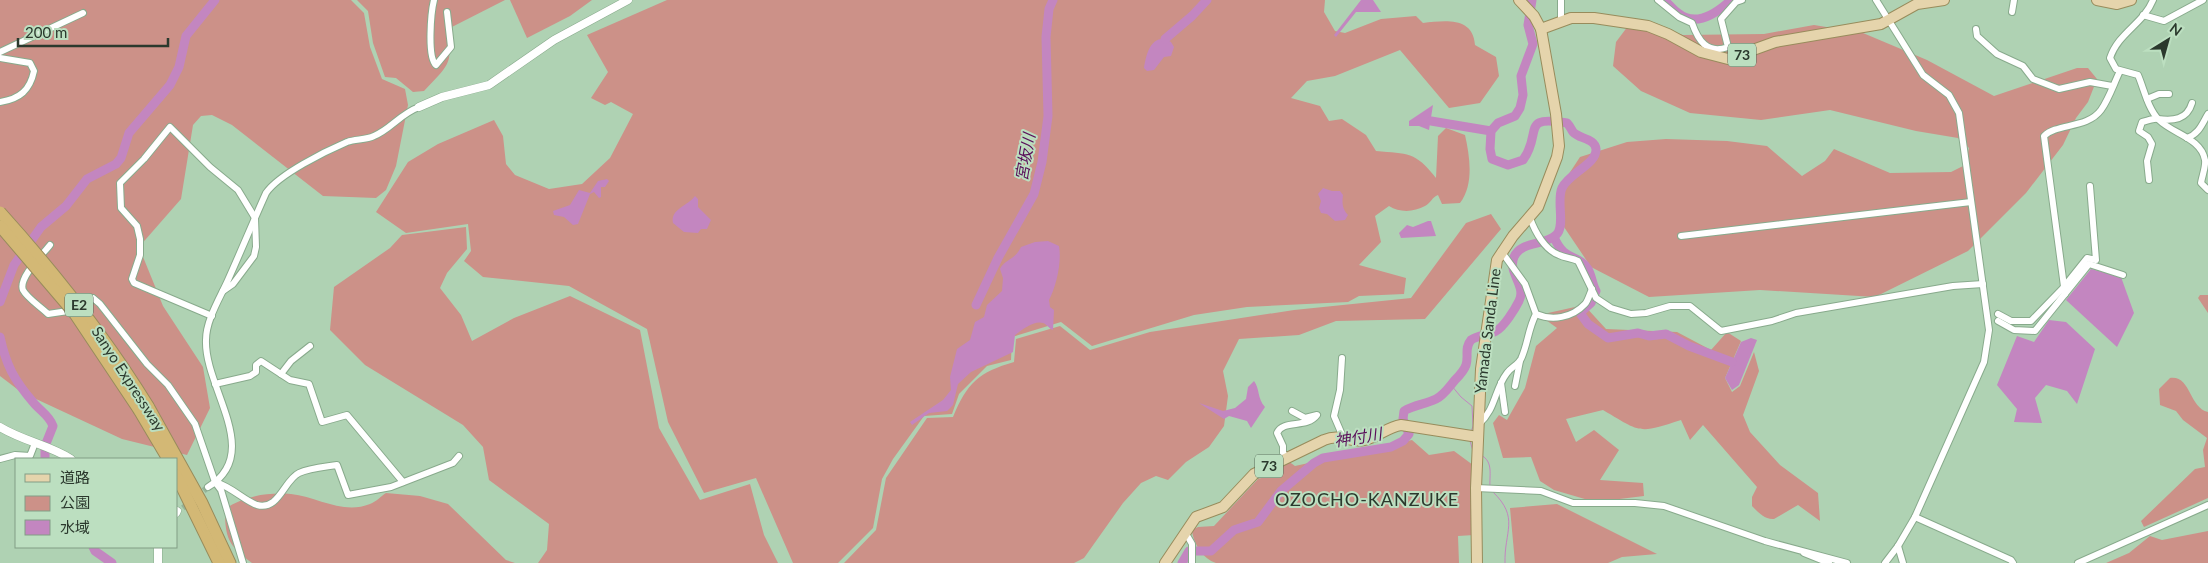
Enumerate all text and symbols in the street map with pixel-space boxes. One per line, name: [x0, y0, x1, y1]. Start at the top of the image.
scale bar: [18, 15, 168, 47]
north arrow: [2143, 15, 2193, 65]
text: N: [2167, 19, 2186, 39]
text: 200 m: [25, 23, 67, 41]
road number: 73: [1728, 44, 1756, 66]
water label: 宮坂川: [1011, 130, 1038, 182]
street label: Yamada Sanda Line: [1470, 267, 1504, 394]
road number: E2: [65, 294, 93, 316]
street label: Sanyo Expressway: [88, 323, 169, 434]
water label: 神付川: [1333, 423, 1385, 450]
road number: 73: [1255, 454, 1283, 478]
legend: [15, 458, 178, 548]
text: 道路: [60, 468, 90, 486]
district label: OZOCHO-KANZUKE: [1275, 488, 1459, 510]
text: 公園: [60, 493, 90, 511]
text: 水域: [60, 518, 90, 536]

